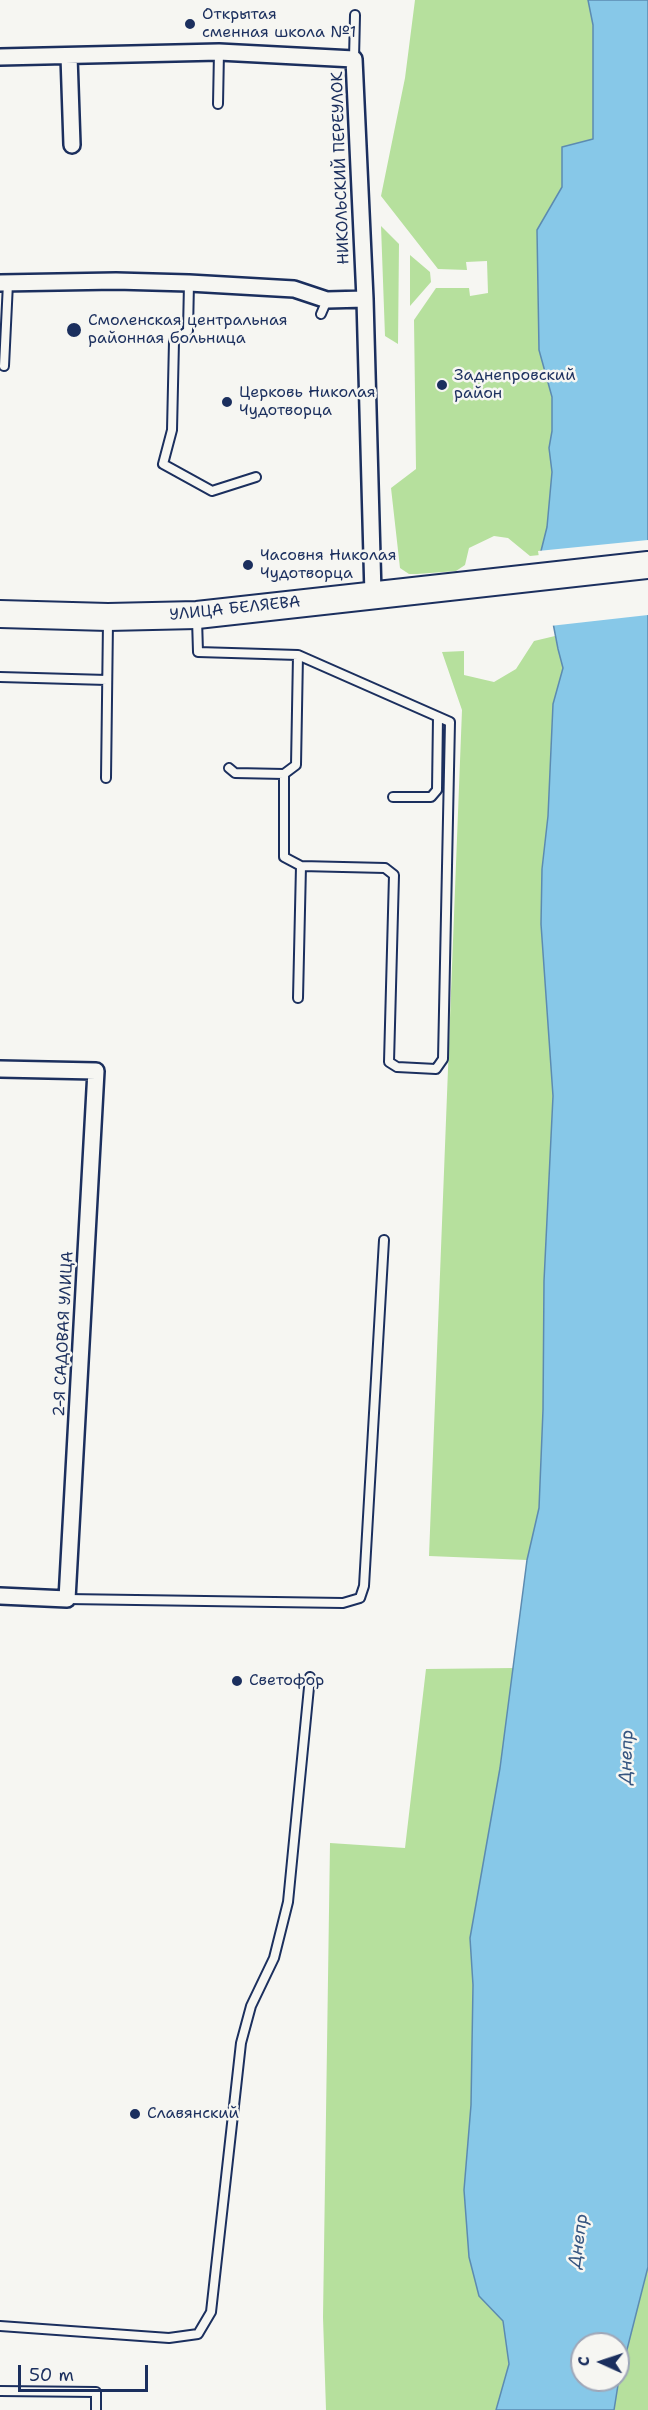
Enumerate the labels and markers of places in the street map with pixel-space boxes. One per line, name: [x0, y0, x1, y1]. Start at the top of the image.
place label: Открытая сменная школа №1: [202, 5, 356, 43]
marker: Открытая сменная школа №1: [183, 17, 197, 31]
place label: Смоленская центральная районная больница: [88, 311, 288, 349]
marker: Смоленская центральная районная больница: [65, 321, 83, 339]
place label: Заднепровский район: [454, 366, 576, 404]
marker: Заднепровский район: [435, 378, 449, 392]
place label: Церковь Николая Чудотворца: [239, 383, 376, 421]
marker: Церковь Николая Чудотворца: [220, 395, 234, 409]
place label: Часовня Николая Чудотворца: [260, 546, 397, 584]
marker: Часовня Николая Чудотворца: [241, 558, 255, 572]
place label: Светофор: [249, 1671, 324, 1691]
marker: Светофор: [230, 1674, 244, 1688]
place label: Славянский: [147, 2104, 239, 2124]
marker: Славянский: [128, 2107, 142, 2121]

